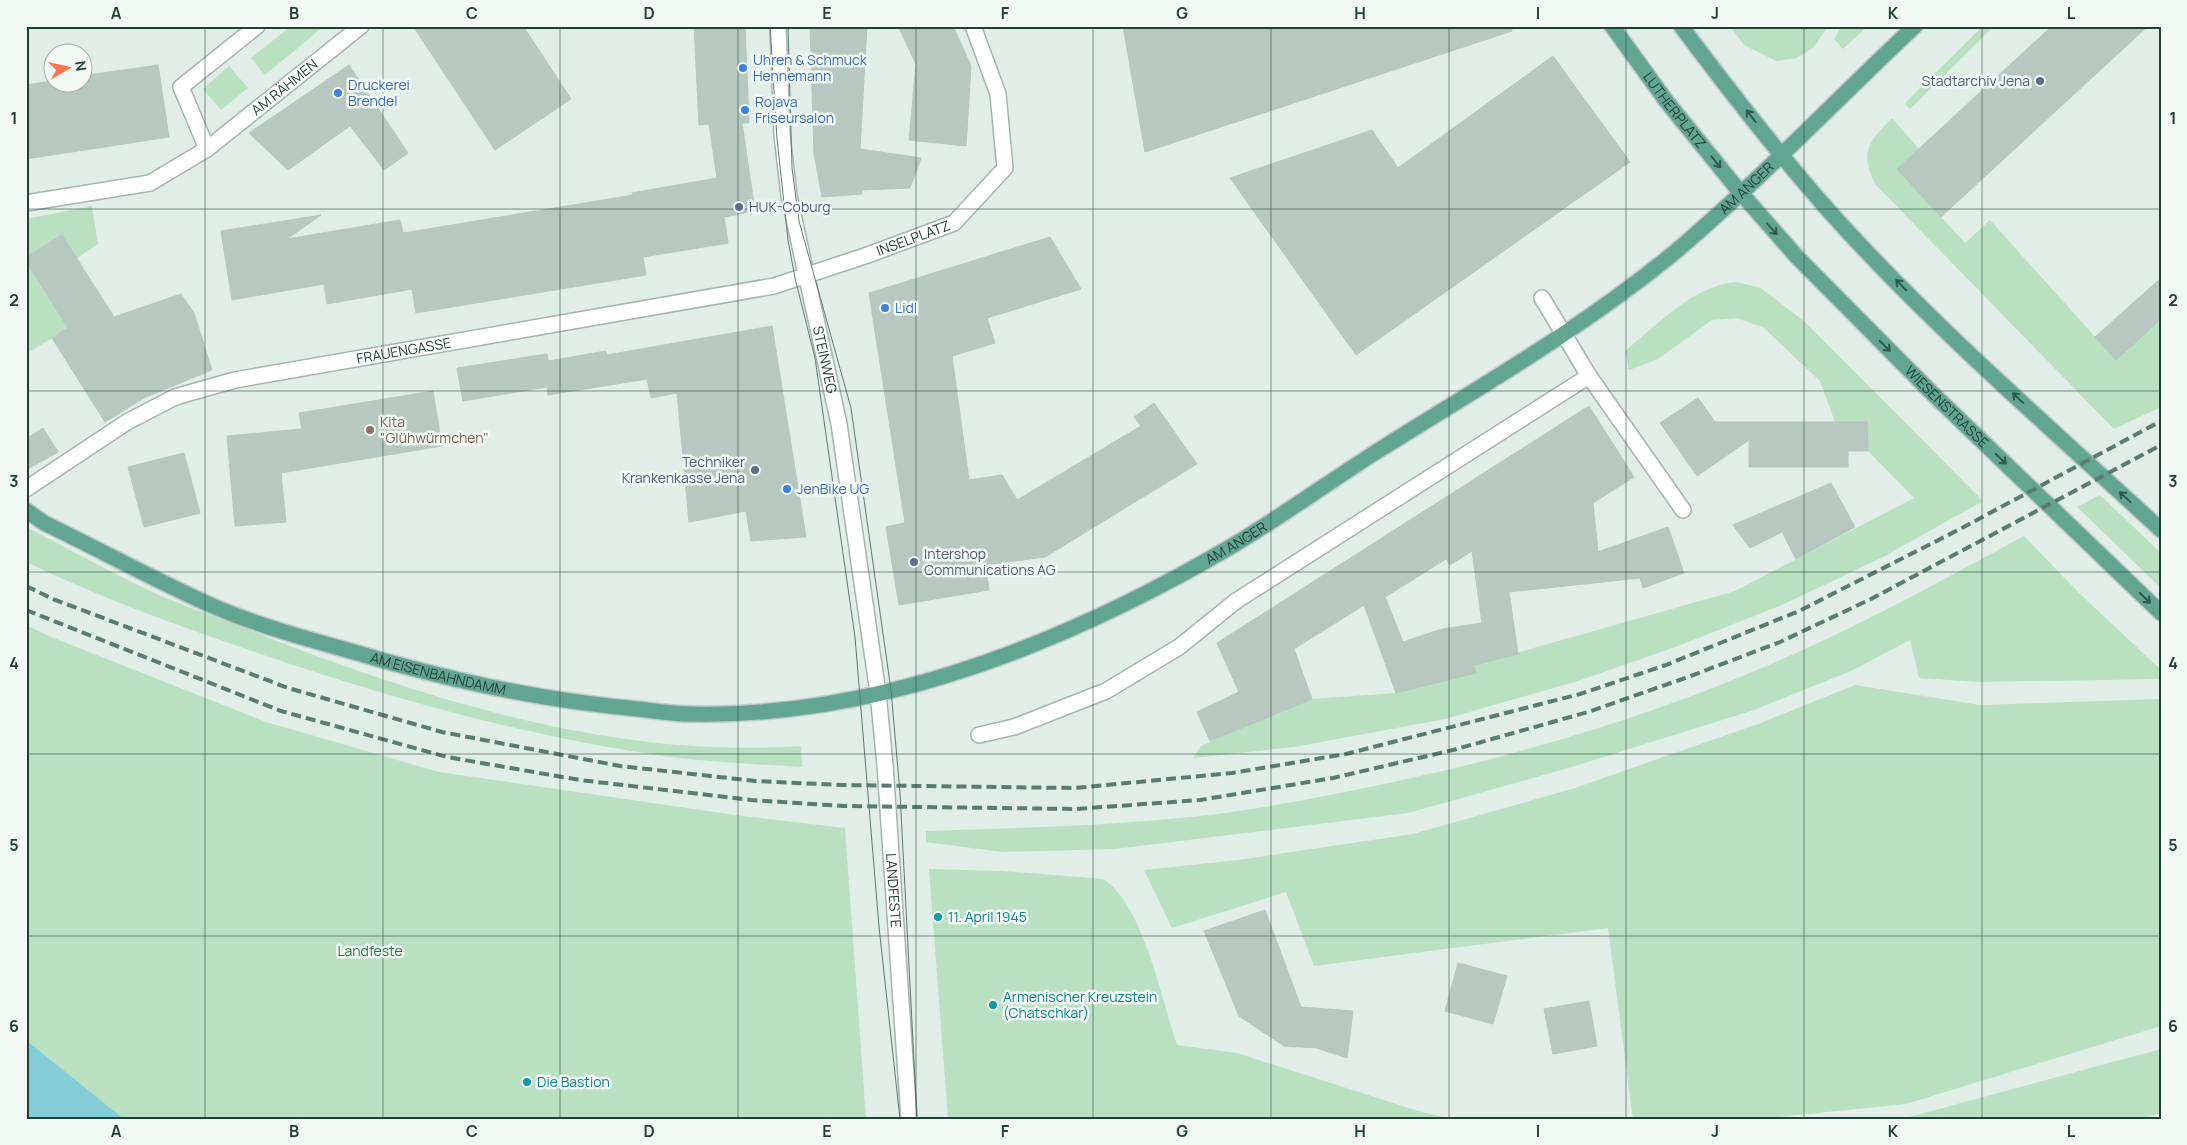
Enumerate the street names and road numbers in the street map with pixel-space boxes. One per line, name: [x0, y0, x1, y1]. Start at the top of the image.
street label: AM RÄHMEN: [247, 54, 321, 119]
street label: LUTHERPLATZ: [1639, 68, 1711, 152]
street label: AM ANGER: [1715, 157, 1778, 218]
street label: INSELPLATZ: [873, 215, 953, 260]
street label: STEINWEG: [809, 324, 842, 395]
street label: FRAUENGASSE: [355, 333, 452, 368]
street label: WIESENSTRASSE: [1901, 361, 1993, 452]
street label: AM ANGER: [1202, 517, 1270, 568]
street label: AM EISENBAHNDAMM: [368, 647, 508, 699]
street label: LANDFESTE: [882, 852, 906, 928]

